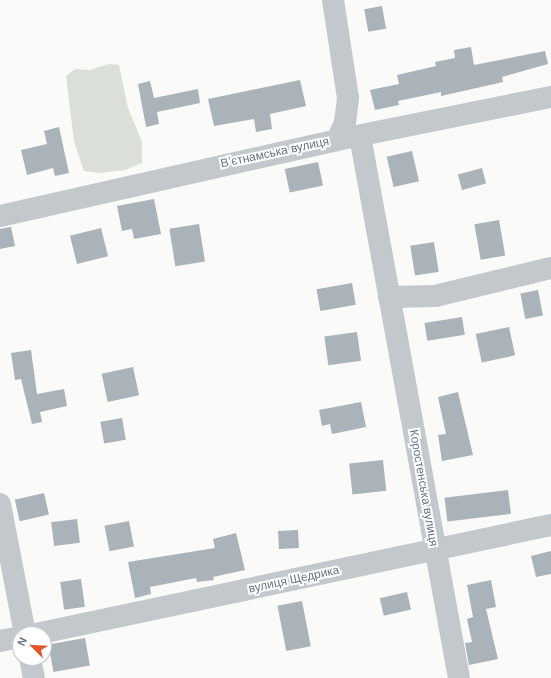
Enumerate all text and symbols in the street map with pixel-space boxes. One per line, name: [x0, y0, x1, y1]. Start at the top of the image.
street label: Вʼєтнамська вулиця: [219, 134, 331, 172]
street label: Коростенська вулиця: [406, 428, 440, 548]
street label: вулиця Щедрика: [247, 563, 341, 597]
north arrow: [12, 626, 52, 666]
text: N: [15, 635, 29, 648]

